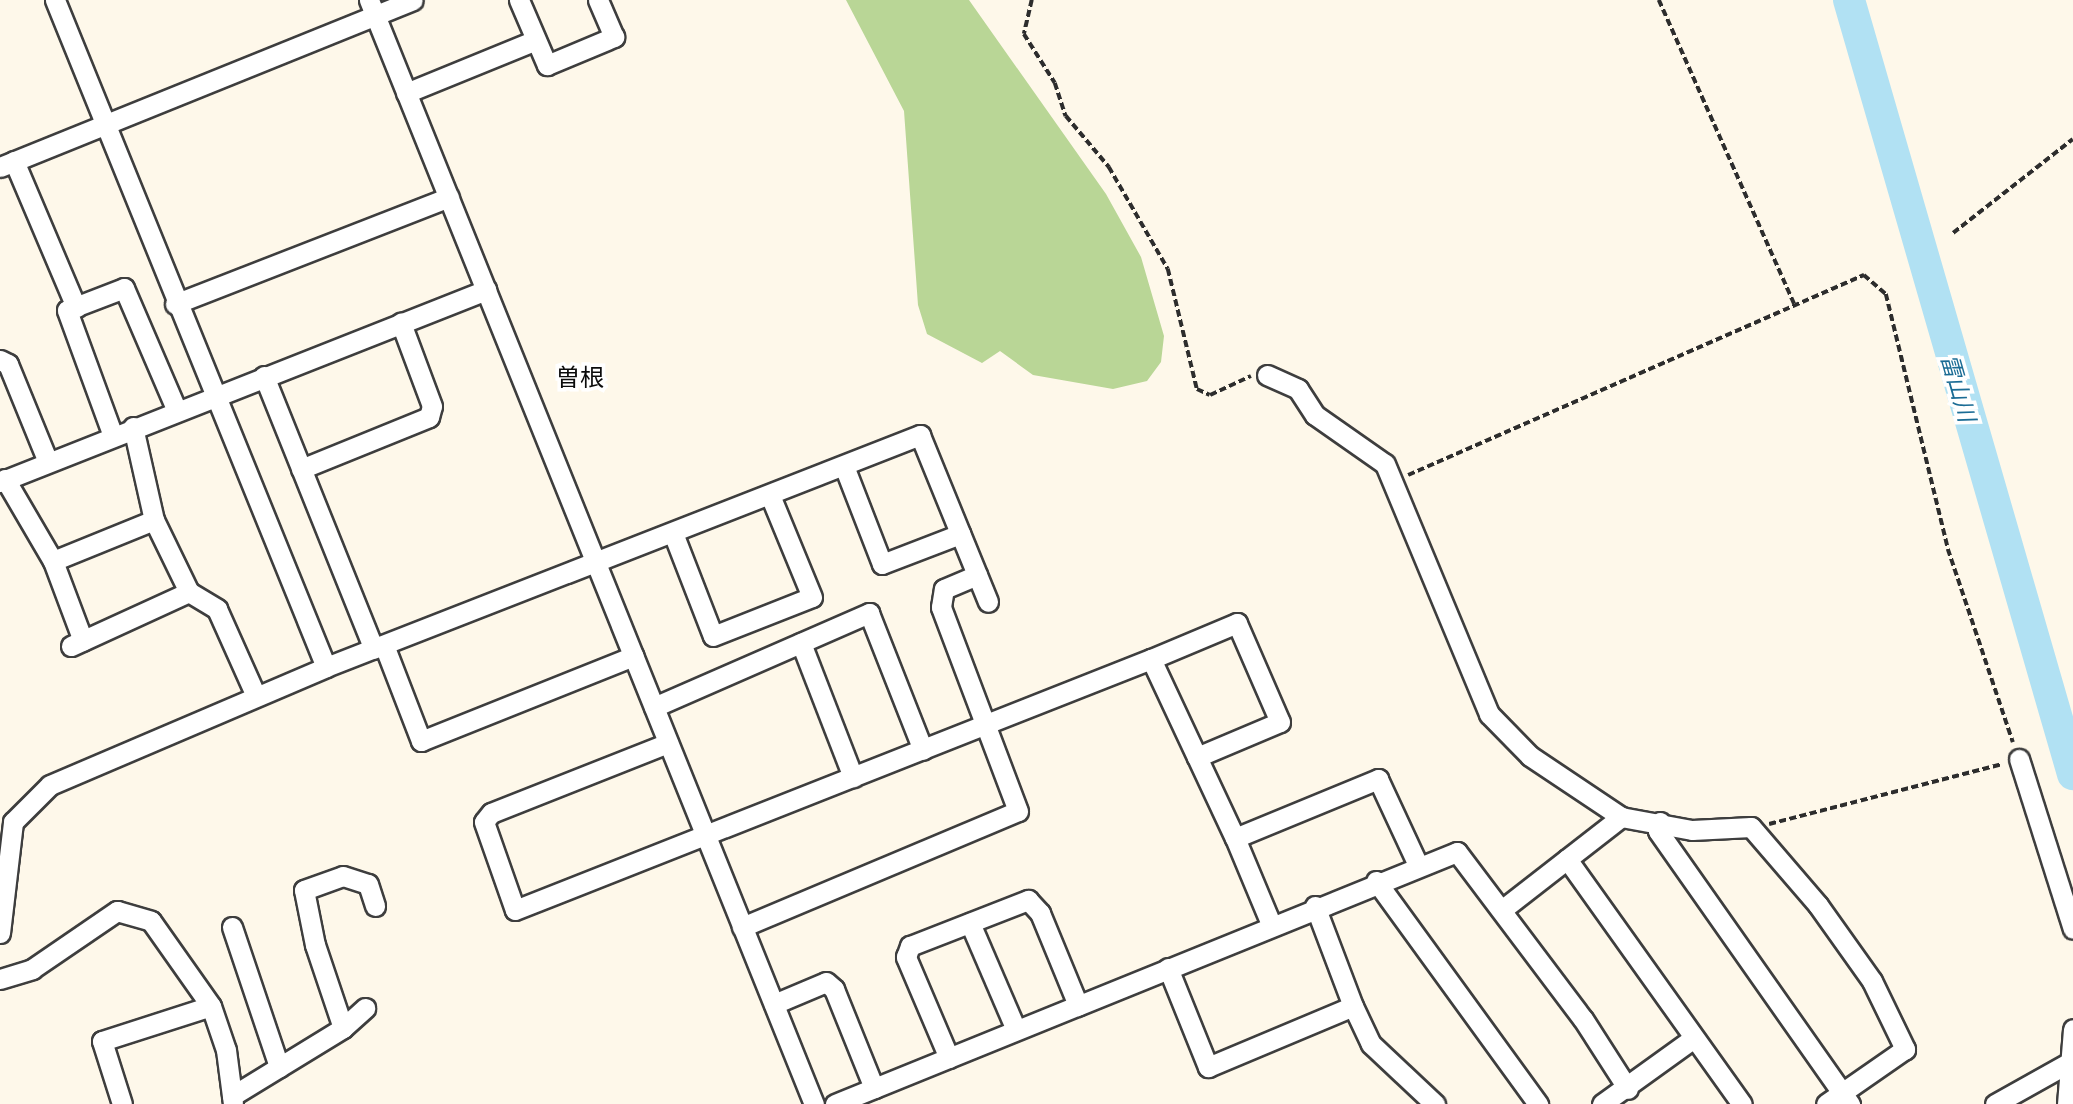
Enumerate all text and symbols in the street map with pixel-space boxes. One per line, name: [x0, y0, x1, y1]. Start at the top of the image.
water label: 雷山川: [1935, 351, 1981, 425]
district label: 曽根: [556, 365, 604, 393]

